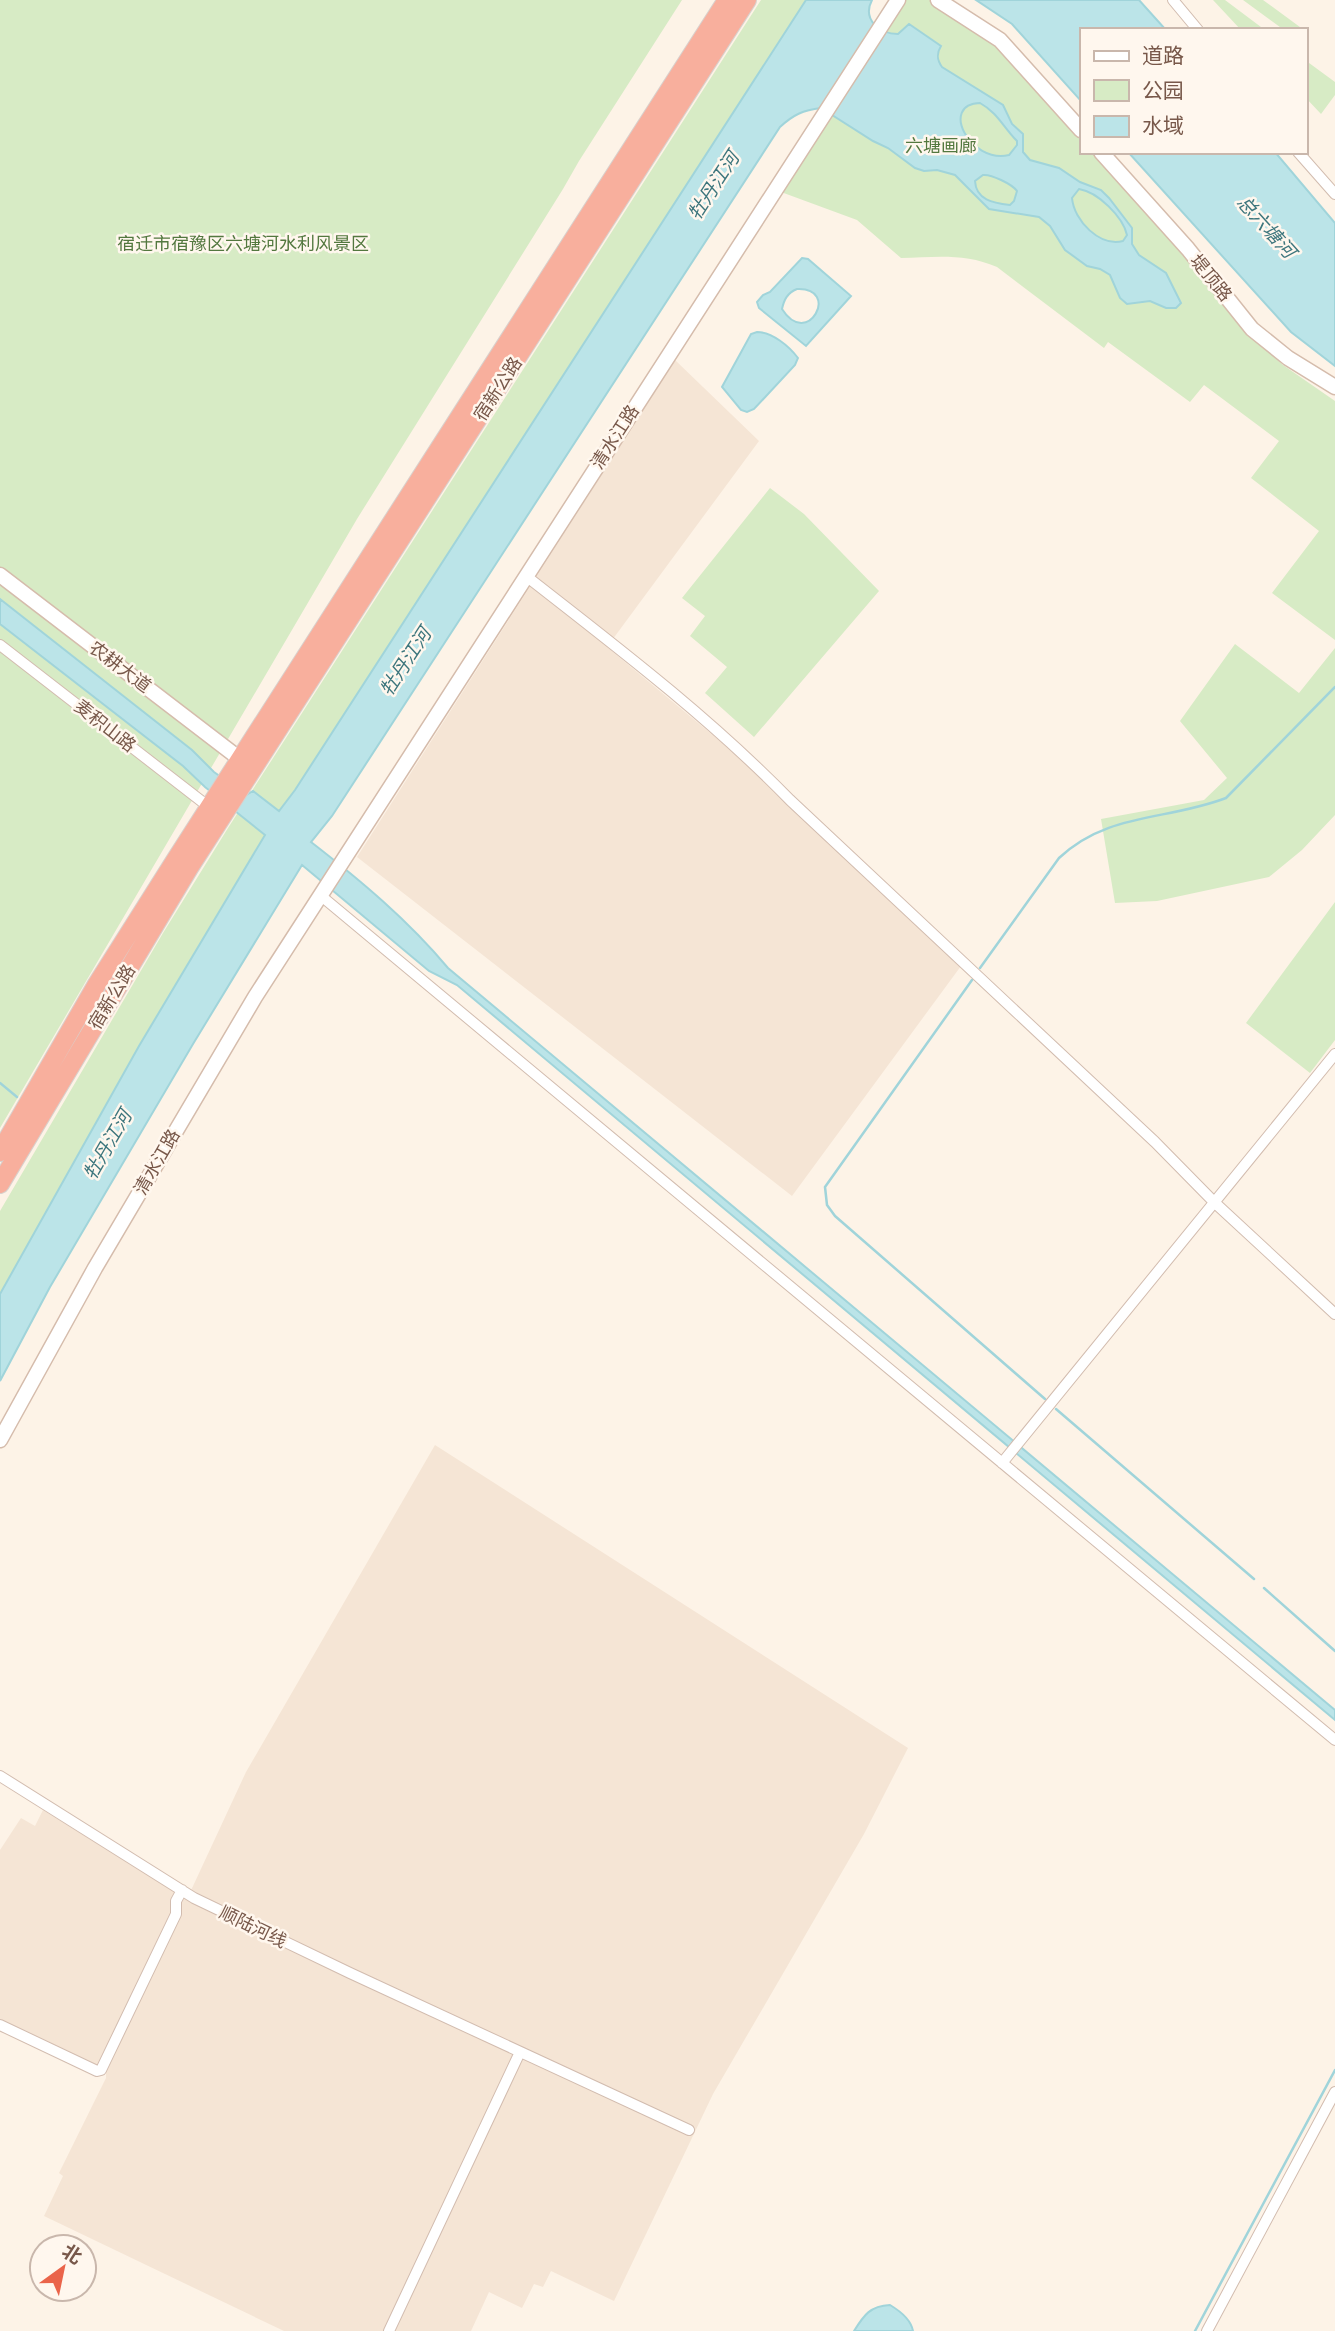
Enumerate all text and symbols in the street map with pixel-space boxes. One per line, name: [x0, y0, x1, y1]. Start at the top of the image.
legend: [1080, 28, 1307, 154]
text: 道路: [1142, 44, 1184, 69]
text: 公园: [1142, 79, 1184, 104]
text: 水域: [1142, 114, 1184, 139]
park label: 六塘画廊: [905, 135, 977, 157]
water label: 牡丹江河: [684, 145, 746, 224]
water label: 总六塘河: [1232, 191, 1302, 266]
park label: 宿迁市宿豫区六塘河水利风景区: [117, 233, 369, 255]
street label: 堤顶路: [1185, 250, 1237, 306]
street label: 宿新公路: [469, 353, 527, 425]
street label: 清水江路: [586, 401, 644, 473]
water label: 牡丹江河: [376, 621, 438, 700]
street label: 农耕大道: [85, 637, 155, 697]
street label: 麦积山路: [70, 695, 140, 757]
street label: 宿新公路: [84, 960, 140, 1034]
water label: 牡丹江河: [79, 1103, 139, 1183]
street label: 清水江路: [129, 1125, 185, 1199]
street label: 顺陆河线: [216, 1901, 290, 1953]
north arrow: [28, 2233, 98, 2303]
text: 北: [58, 2240, 86, 2269]

